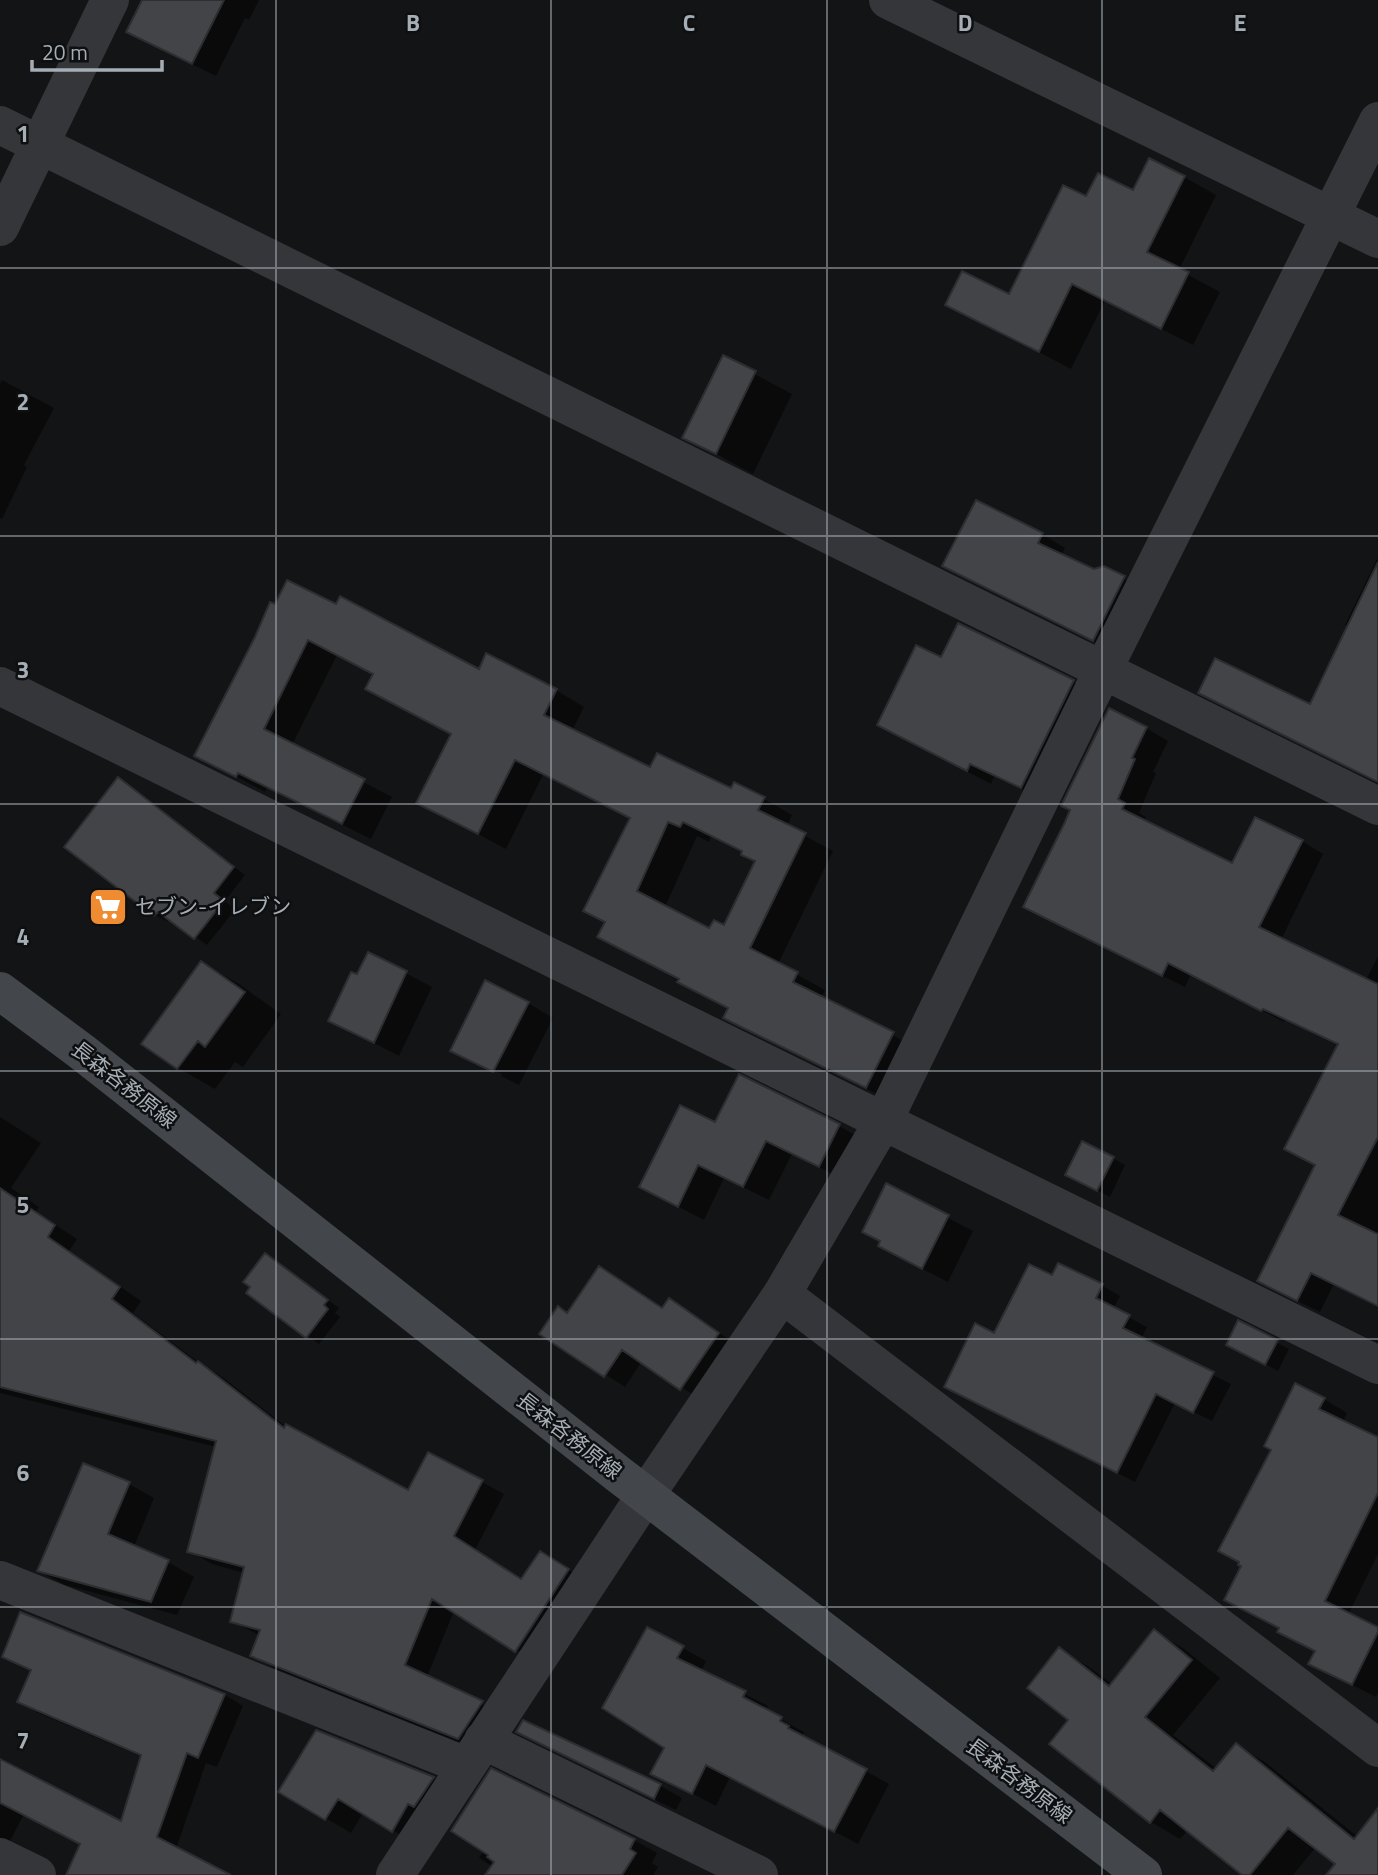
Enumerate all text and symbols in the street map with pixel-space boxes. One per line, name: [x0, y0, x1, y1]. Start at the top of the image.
text: B: [406, 5, 420, 40]
text: C: [683, 5, 695, 40]
text: D: [958, 5, 972, 40]
text: E: [1234, 5, 1246, 40]
scale bar: [32, 28, 161, 72]
text: 20 m: [42, 36, 88, 68]
text: 1: [17, 116, 29, 151]
text: 2: [17, 384, 29, 419]
text: 3: [17, 652, 29, 687]
supermarket icon: セブン-イレブン: [87, 886, 129, 928]
place label: セブン-イレブン: [135, 890, 291, 922]
text: 4: [17, 919, 29, 954]
street label: 長森各務原線: [65, 1033, 184, 1136]
text: 5: [17, 1187, 29, 1222]
street label: 長森各務原線: [510, 1384, 629, 1487]
text: 6: [17, 1455, 30, 1490]
text: 7: [17, 1723, 29, 1758]
street label: 長森各務原線: [960, 1730, 1080, 1831]

